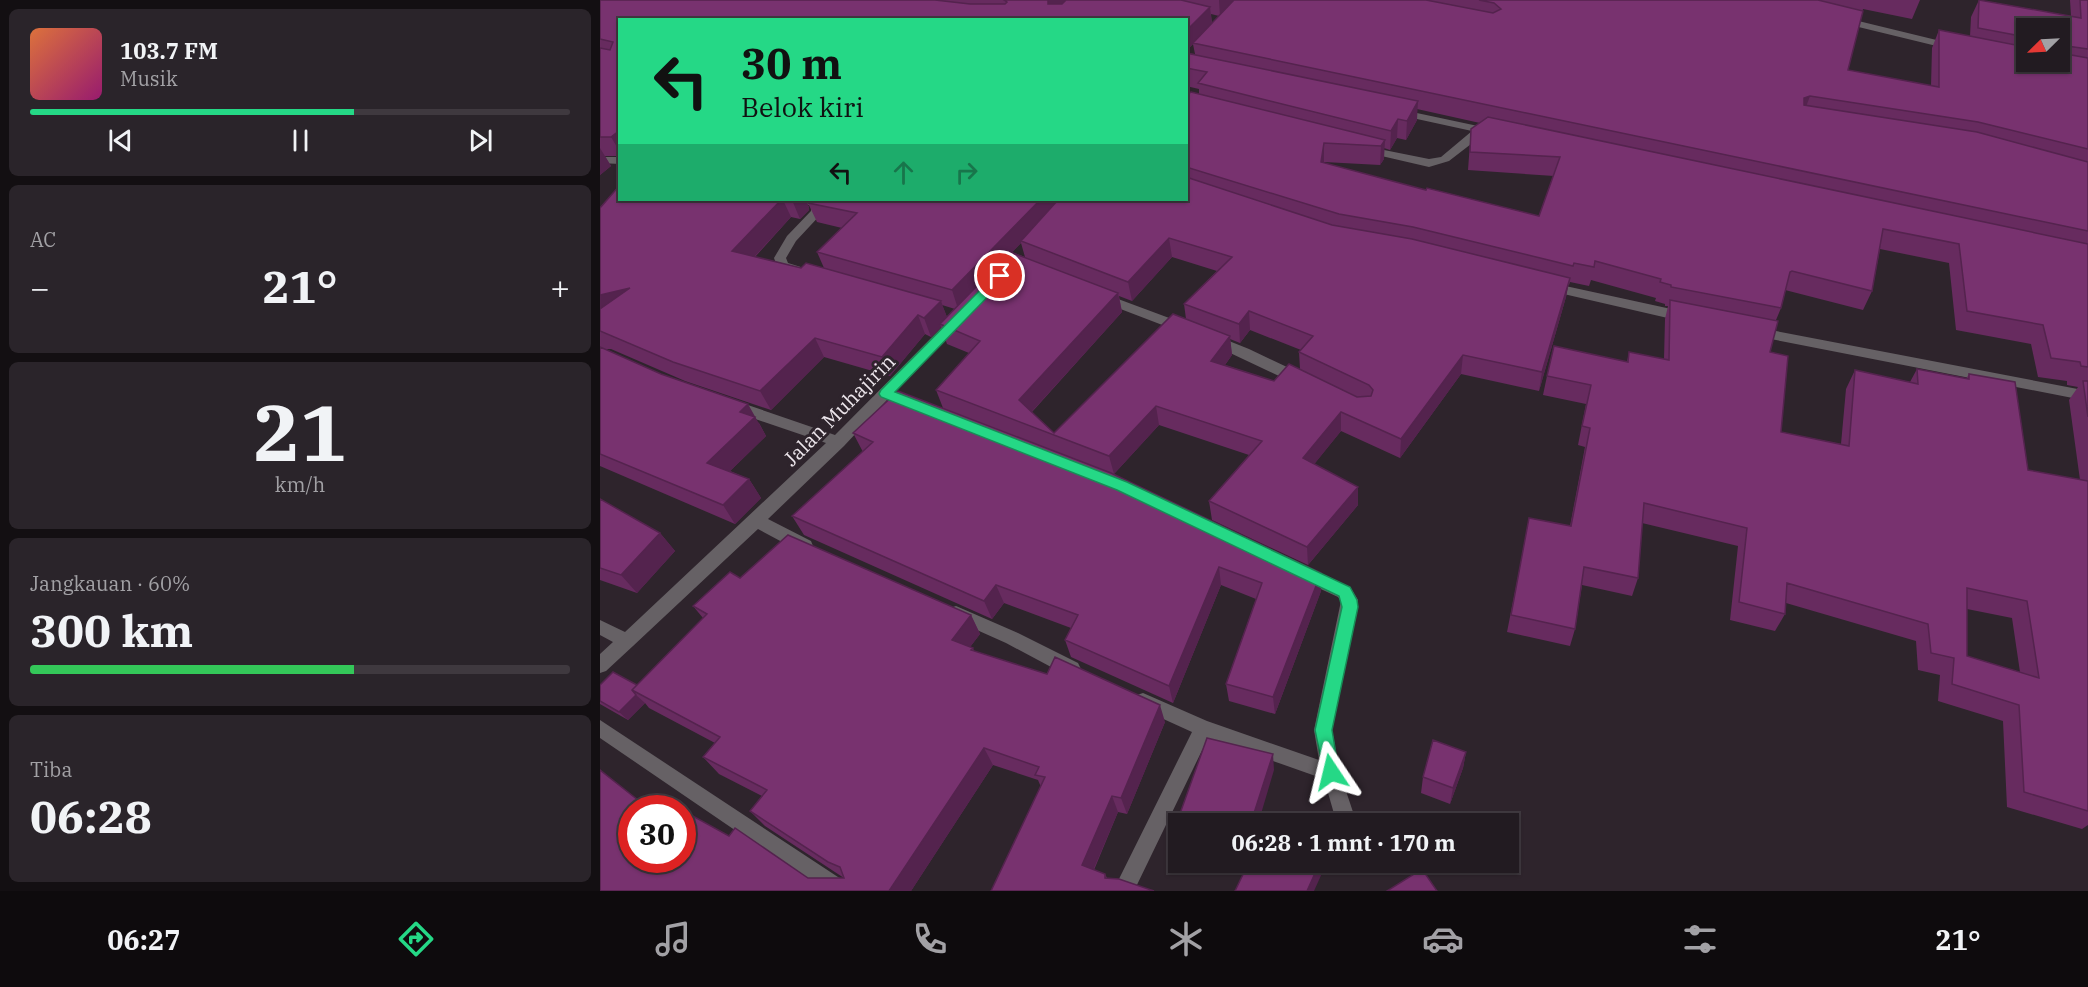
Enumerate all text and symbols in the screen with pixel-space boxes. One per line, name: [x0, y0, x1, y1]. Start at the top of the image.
north arrow: [2016, 18, 2070, 72]
map controls: [2016, 18, 2070, 72]
text: 103.7 FM: [120, 36, 218, 65]
text: 30 m: [741, 36, 842, 91]
icon: left: [642, 42, 720, 120]
text: Musik: [120, 65, 178, 92]
text: Belok kiri: [741, 89, 864, 124]
icon: previous: [104, 124, 137, 157]
icon: pause: [284, 124, 317, 157]
icon: next: [464, 124, 497, 157]
icon: left: [824, 156, 857, 189]
icon: ahead: [887, 156, 920, 189]
icon: right: [950, 156, 983, 189]
text: AC: [30, 226, 56, 253]
pin: [974, 250, 1025, 301]
text: 21°: [262, 257, 338, 315]
icon: arrive: [983, 259, 1016, 292]
text: −: [30, 266, 50, 309]
text: +: [550, 266, 570, 309]
street label: Jalan Muhajirin: [777, 348, 901, 472]
text: 21: [253, 381, 347, 482]
text: km/h: [275, 471, 325, 498]
text: Jangkauan · 60%: [30, 570, 190, 597]
text: 300 km: [30, 601, 193, 659]
position arrow: [1299, 740, 1363, 804]
text: Tiba: [30, 756, 72, 783]
text: 06:28: [30, 787, 152, 845]
speed limit sign: 30: [618, 795, 696, 873]
text: 06:28 · 1 mnt · 170 m: [1231, 828, 1456, 857]
icon: directions: [395, 918, 437, 960]
icon: music: [652, 918, 694, 960]
icon: phone: [909, 918, 951, 960]
icon: climate: [1165, 918, 1207, 960]
icon: car: [1422, 918, 1464, 960]
icon: filters: [1679, 918, 1721, 960]
text: 06:27: [107, 922, 180, 957]
text: 21°: [1935, 922, 1981, 957]

